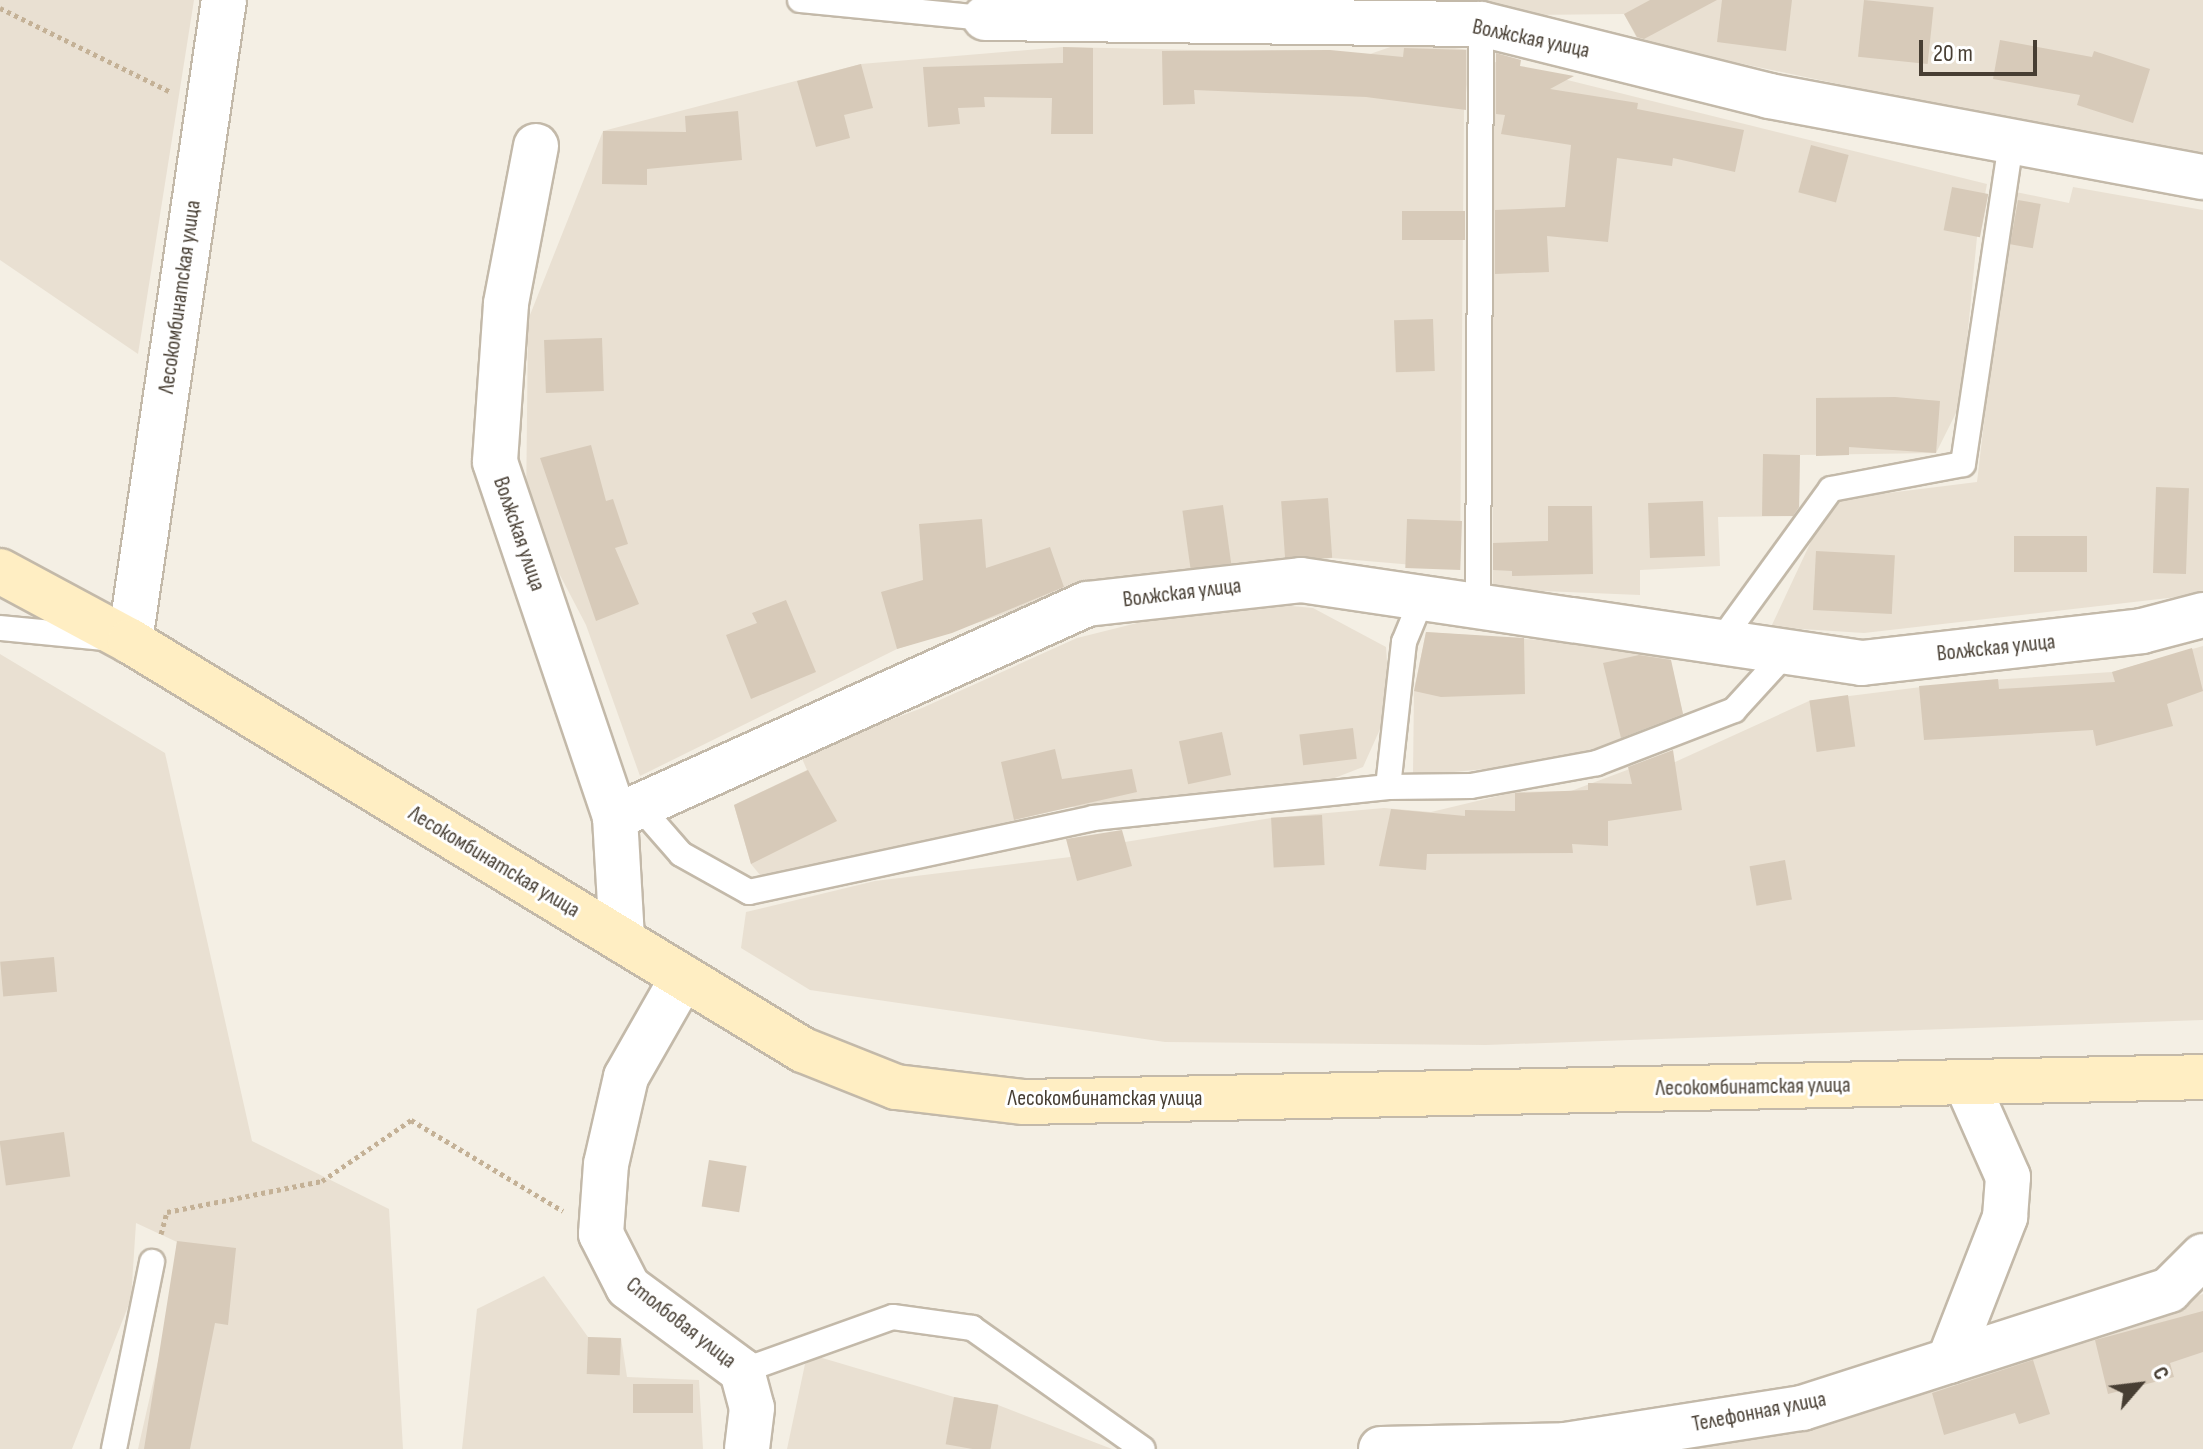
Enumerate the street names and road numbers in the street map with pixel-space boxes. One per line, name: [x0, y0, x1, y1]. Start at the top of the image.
street label: Волжская улица: [1470, 14, 1592, 64]
street label: Лесокомбинатская улица: [153, 199, 207, 395]
street label: Волжская улица: [487, 473, 551, 595]
street label: Волжская улица: [1121, 573, 1243, 613]
street label: Волжская улица: [1935, 629, 2057, 667]
street label: Лесокомбинатская улица: [404, 801, 584, 923]
street label: Лесокомбинатская улица: [1655, 1072, 1851, 1102]
street label: Лесокомбинатская улица: [1008, 1086, 1202, 1112]
street label: Столбовая улица: [621, 1272, 741, 1374]
street label: Телефонная улица: [1690, 1386, 1828, 1438]

